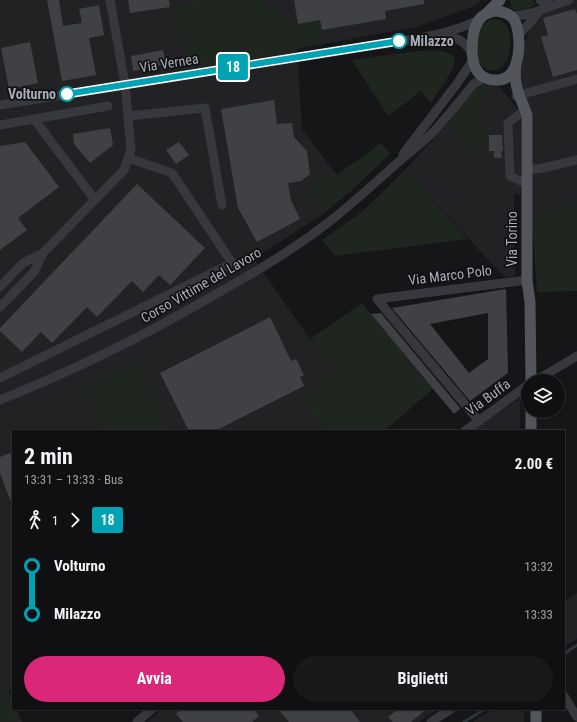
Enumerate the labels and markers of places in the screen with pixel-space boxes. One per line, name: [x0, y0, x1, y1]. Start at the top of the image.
marker: Milazzo: [391, 33, 407, 49]
place label: Milazzo: [410, 33, 454, 49]
place label: Volturno: [8, 86, 56, 102]
marker: Volturno: [59, 86, 75, 102]

